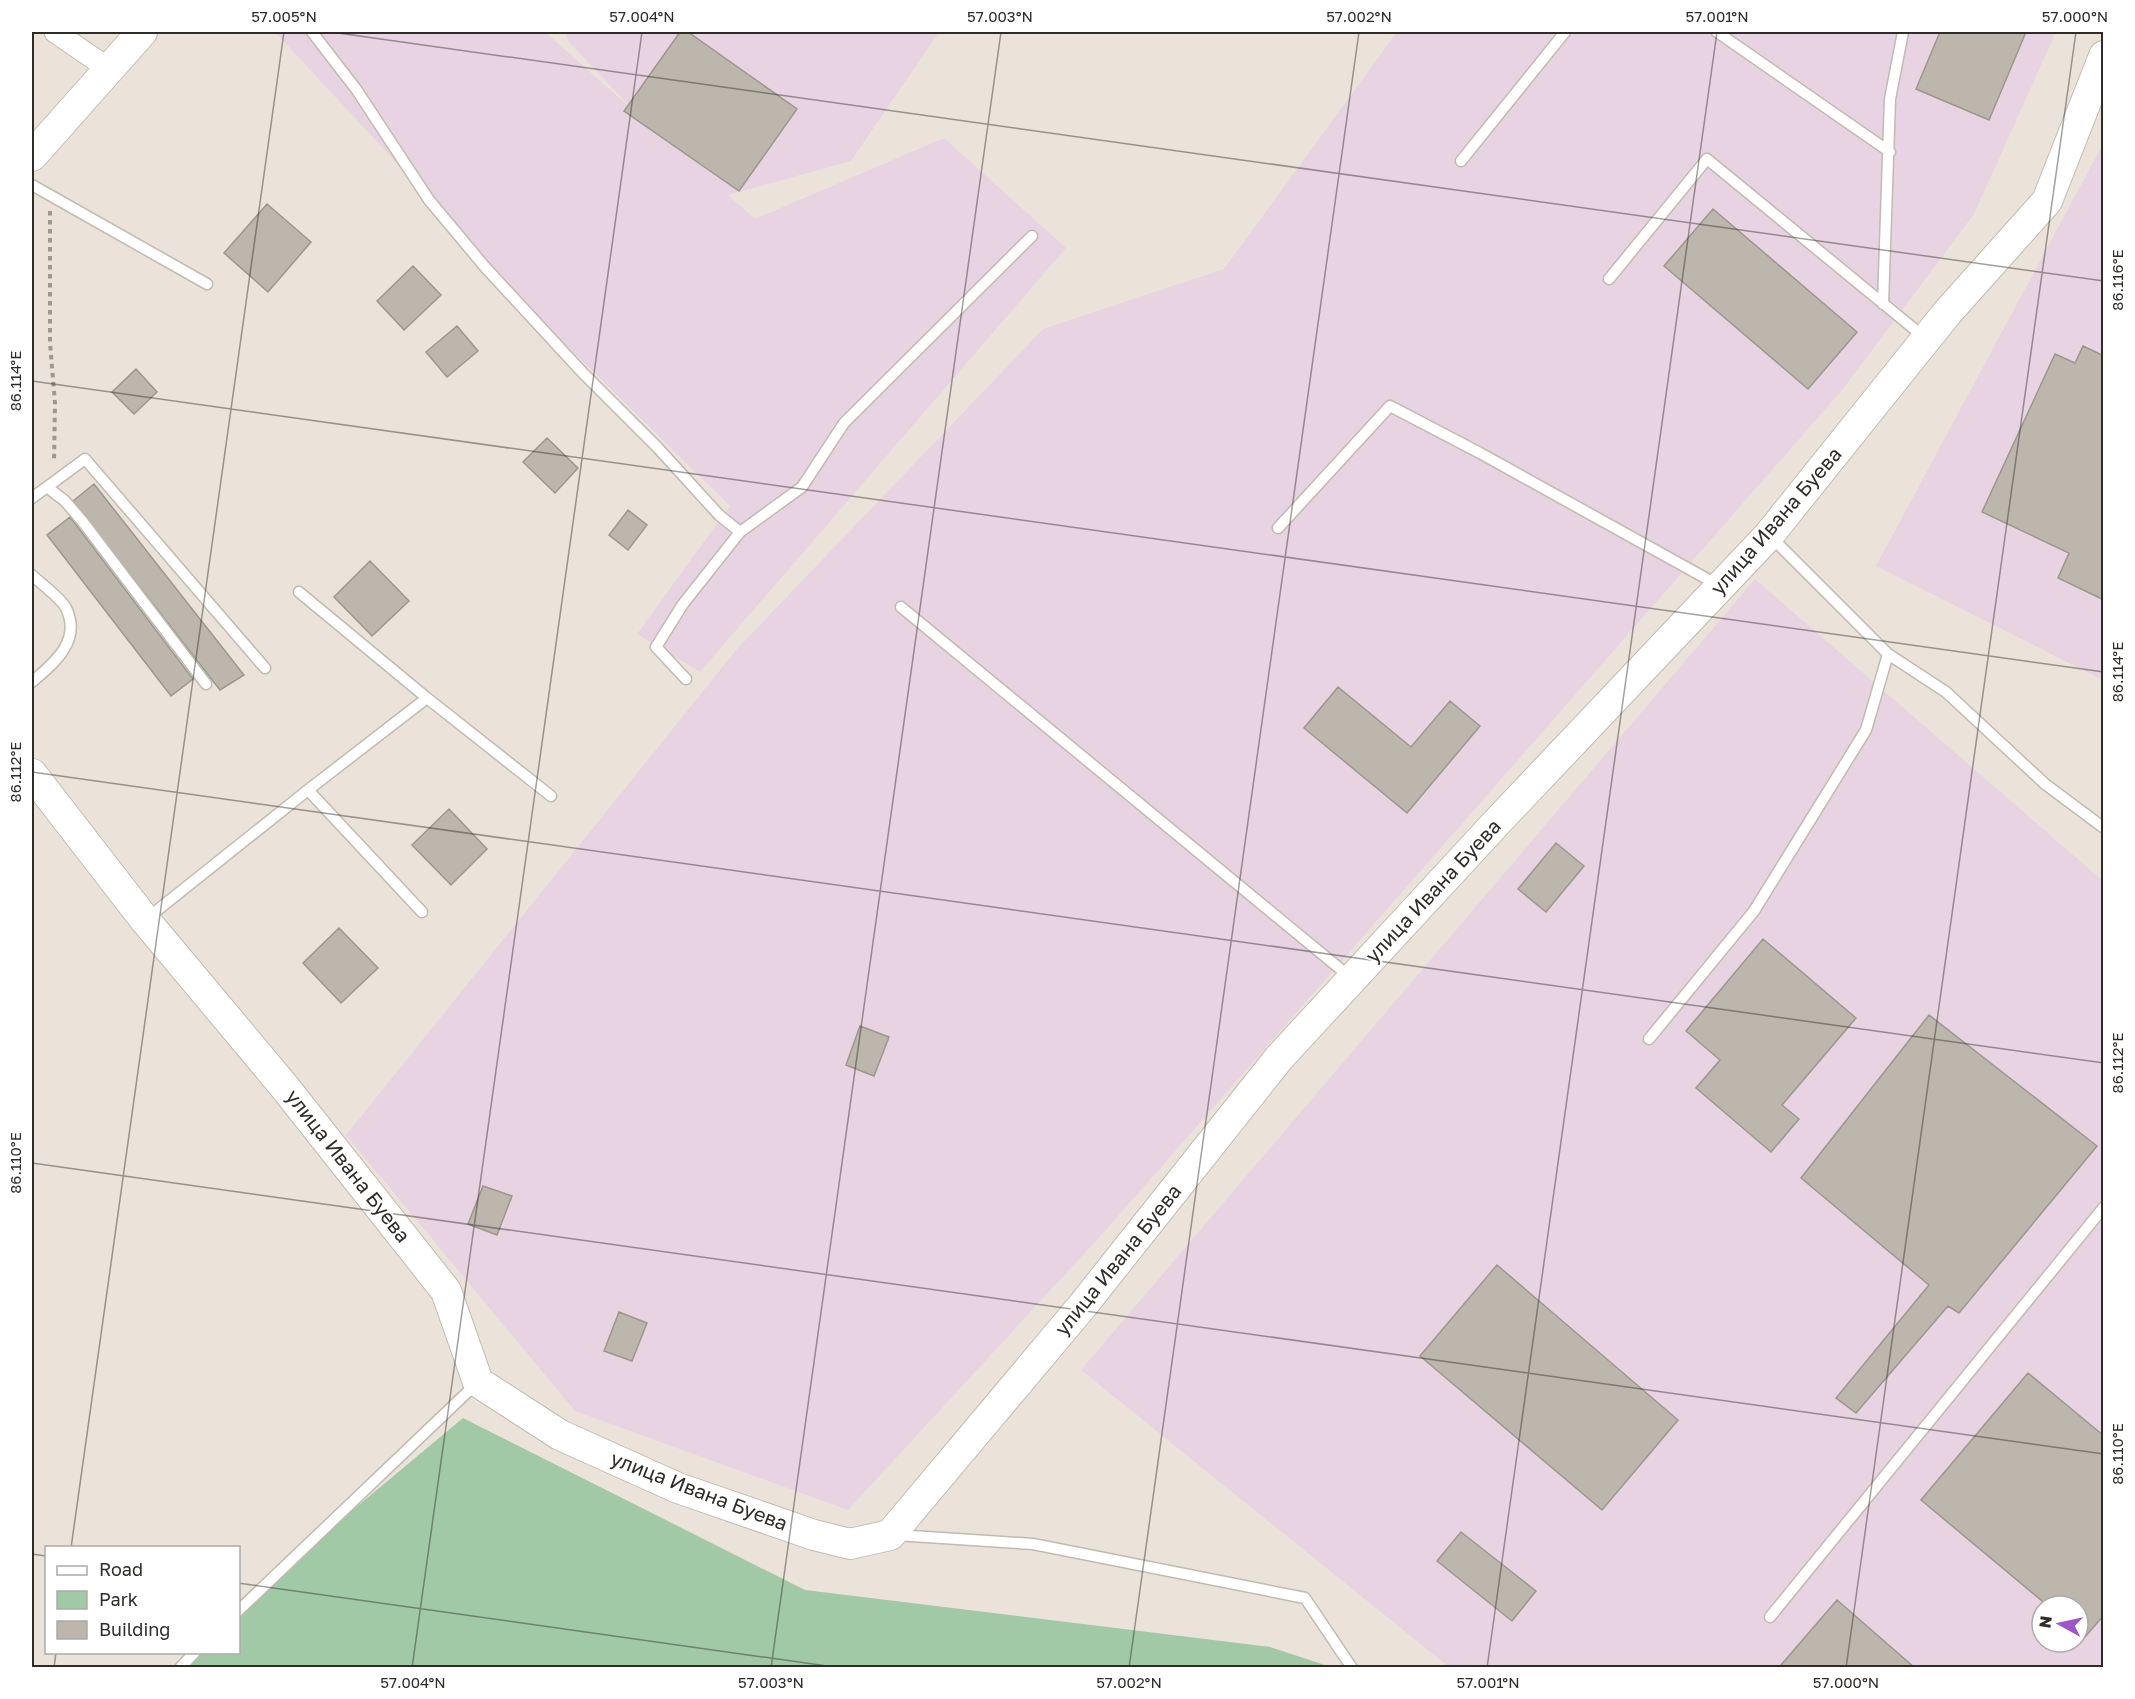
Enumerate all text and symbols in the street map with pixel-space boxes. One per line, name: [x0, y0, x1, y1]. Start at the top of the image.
text: 57.005°N: [251, 7, 317, 25]
text: 57.004°N: [609, 7, 675, 25]
text: 57.003°N: [967, 7, 1033, 25]
text: 57.002°N: [1326, 7, 1392, 25]
text: 57.001°N: [1685, 7, 1749, 25]
text: 57.000°N: [2042, 7, 2108, 25]
text: 86.116°E: [2108, 249, 2126, 311]
text: 86.114°E: [6, 351, 24, 411]
street label: улица Ивана Буева: [1705, 442, 1846, 599]
text: 86.114°E: [2108, 642, 2126, 702]
text: 86.112°E: [6, 742, 24, 802]
street label: улица Ивана Буева: [1360, 814, 1505, 967]
text: 86.112°E: [2108, 1033, 2126, 1093]
street label: улица Ивана Буева: [282, 1084, 416, 1247]
text: 86.110°E: [6, 1132, 24, 1194]
street label: улица Ивана Буева: [1049, 1179, 1186, 1340]
text: 86.110°E: [2108, 1423, 2126, 1485]
street label: улица Ивана Буева: [607, 1445, 791, 1535]
legend: [45, 1546, 240, 1654]
text: Road: [99, 1558, 143, 1580]
text: Park: [99, 1588, 138, 1610]
north arrow: [2030, 1594, 2090, 1654]
text: N: [2034, 1614, 2056, 1629]
text: Building: [99, 1618, 170, 1640]
text: 57.004°N: [380, 1673, 446, 1691]
text: 57.003°N: [738, 1673, 804, 1691]
text: 57.002°N: [1096, 1673, 1162, 1691]
text: 57.001°N: [1456, 1673, 1520, 1691]
text: 57.000°N: [1813, 1673, 1879, 1691]

